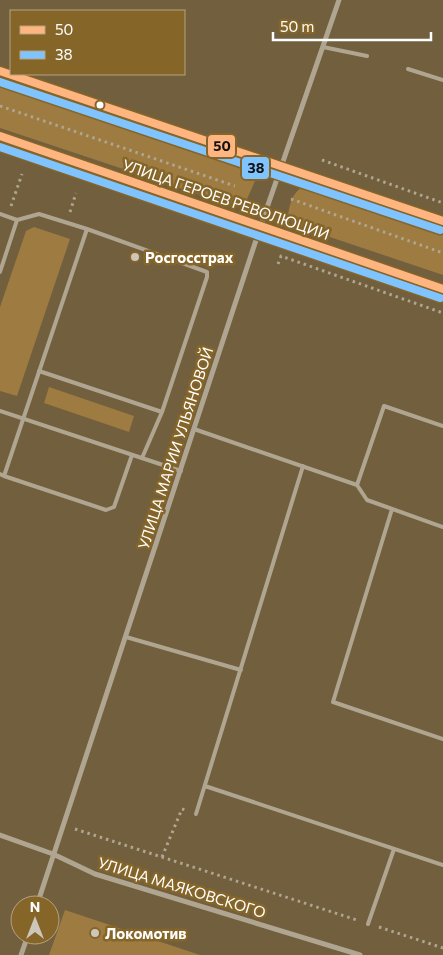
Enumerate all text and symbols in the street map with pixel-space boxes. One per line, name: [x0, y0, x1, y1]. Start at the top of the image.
legend: [10, 10, 185, 75]
scale bar: [273, 10, 430, 42]
text: 50 m: [280, 17, 314, 35]
text: 50: [55, 20, 73, 38]
text: 38: [55, 45, 73, 63]
unlabelled marker: [95, 100, 105, 110]
line badge: 50: [207, 134, 236, 158]
text: 50: [213, 137, 231, 154]
street label: УЛИЦА ГЕРОЕВ РЕВОЛЮЦИИ: [120, 155, 332, 243]
line badge: 38: [241, 156, 270, 180]
text: 38: [248, 159, 265, 176]
place label: Росгосстрах: [145, 248, 234, 266]
marker: Росгосстрах: [129, 251, 141, 263]
street label: УЛИЦА МАРИИ УЛЬЯНОВОЙ: [134, 345, 216, 551]
street label: УЛИЦА МАЯКОВСКОГО: [96, 853, 268, 921]
north arrow: [10, 895, 60, 945]
text: N: [30, 898, 40, 915]
place label: Локомотив: [105, 924, 186, 942]
marker: Локомотив: [89, 927, 101, 939]

